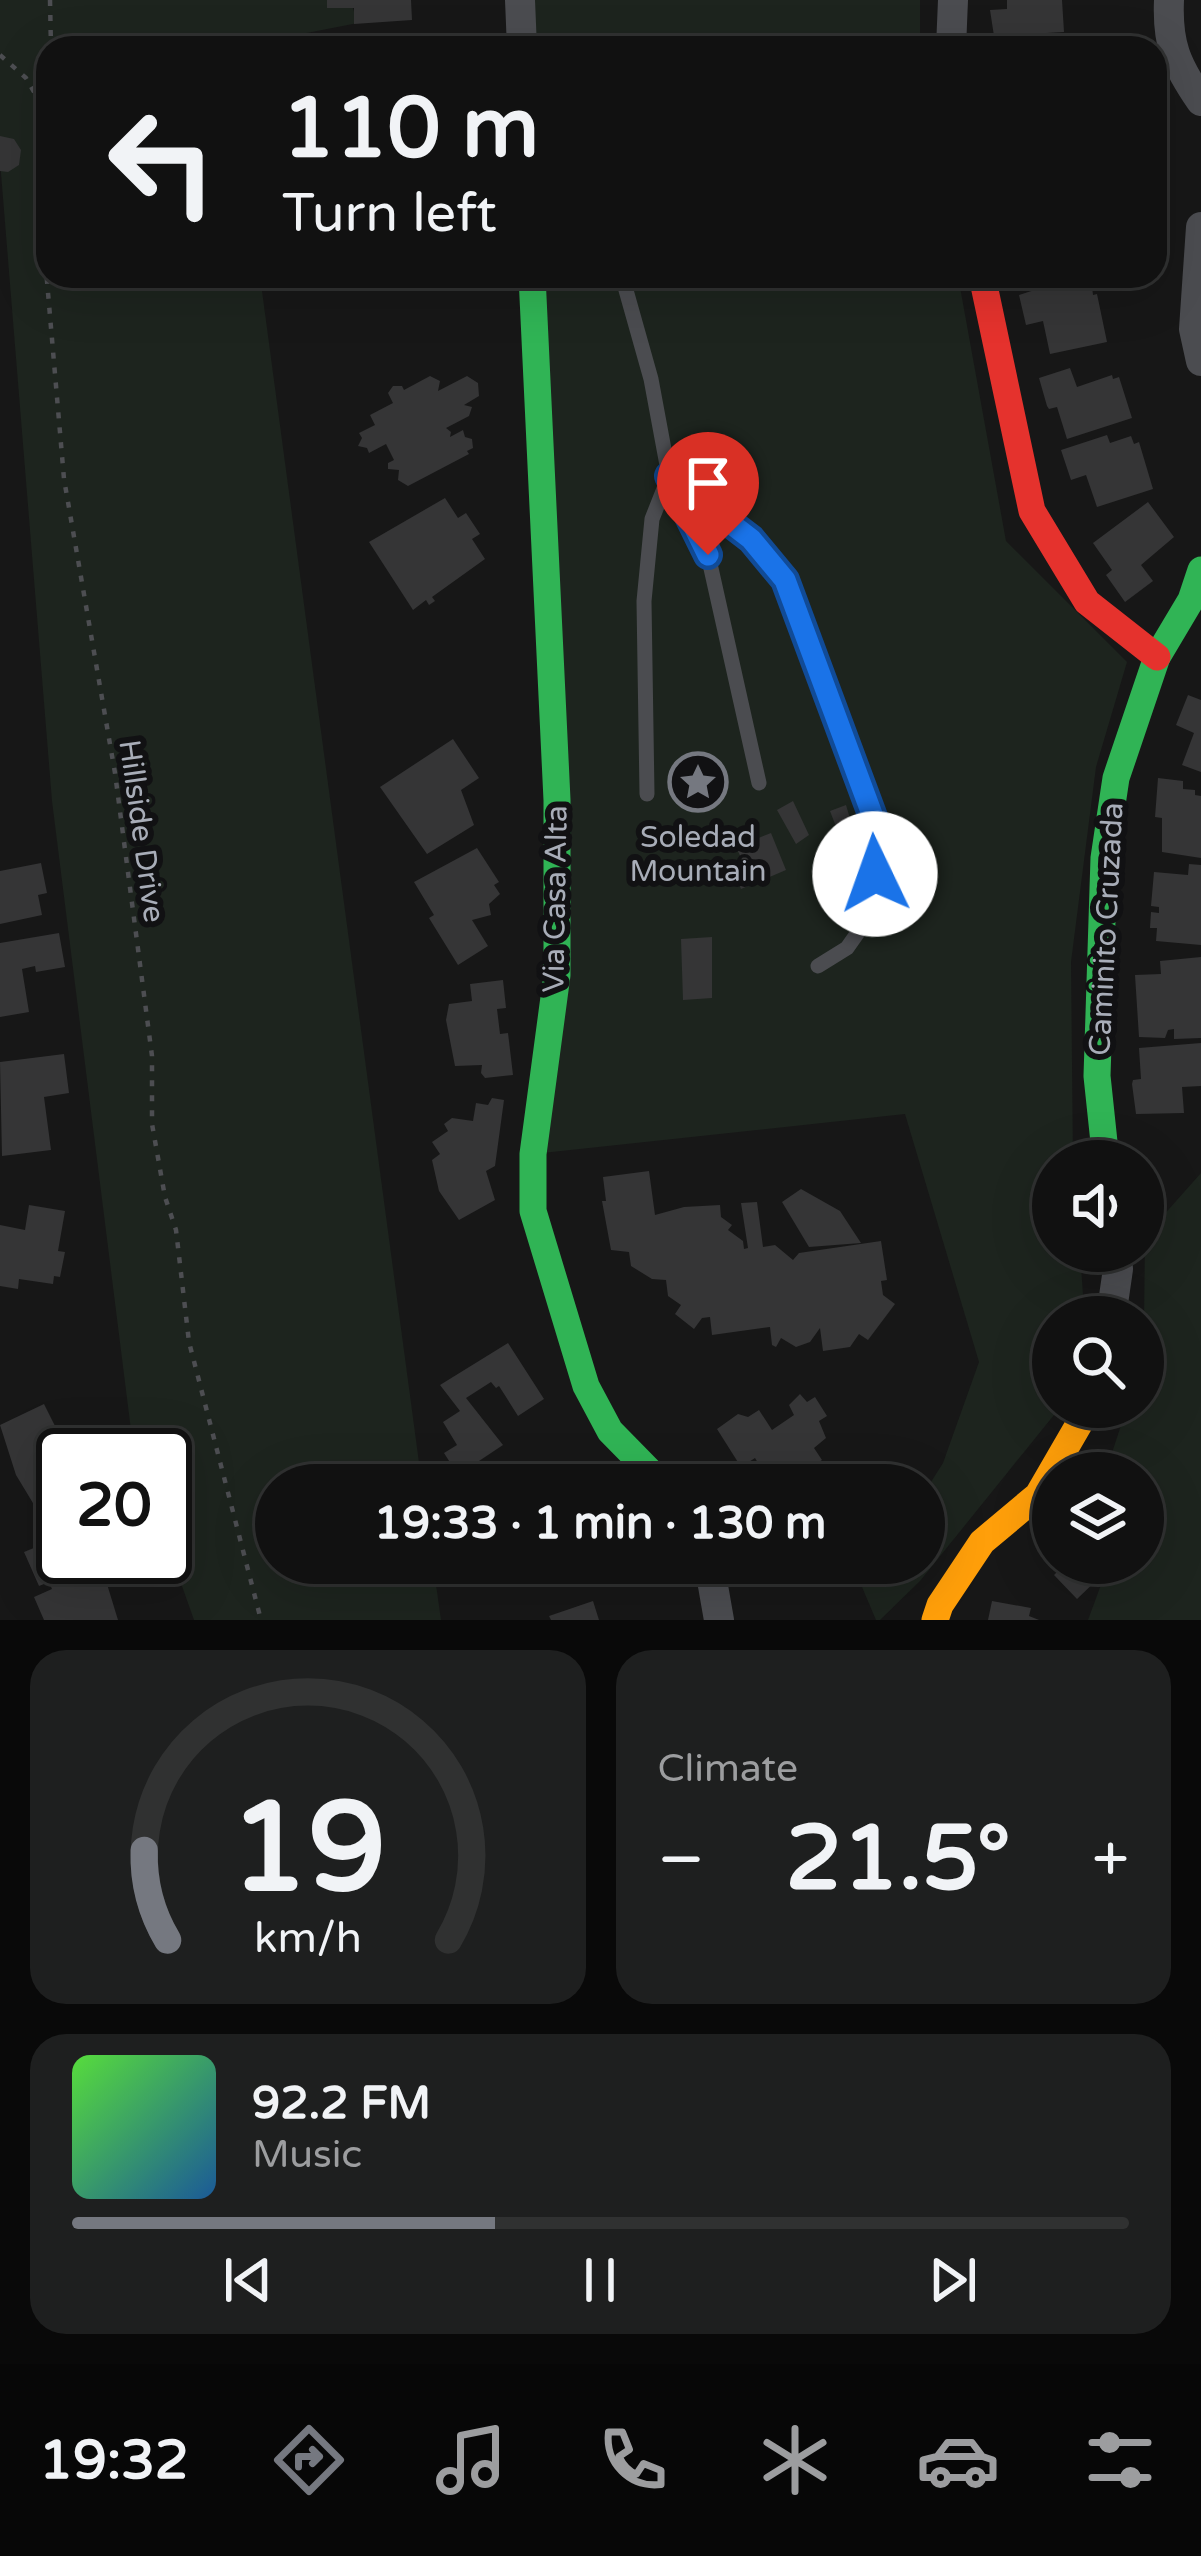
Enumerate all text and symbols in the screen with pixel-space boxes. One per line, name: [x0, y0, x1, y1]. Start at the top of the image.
text: 110 m: [282, 79, 539, 180]
icon: left: [84, 84, 240, 240]
text: Turn left: [282, 181, 497, 246]
pin: [657, 432, 759, 555]
icon: arrive: [675, 450, 741, 516]
street label: Hillside Drive: [110, 737, 173, 925]
place icon: Soledad Mountain: [667, 751, 729, 813]
street label: Caminito Cruzada: [1081, 801, 1132, 1057]
street label: Via Casa Alta: [535, 805, 576, 993]
position arrow: [812, 811, 938, 937]
place label: Soledad Mountain: [629, 819, 767, 890]
map controls: [1032, 1140, 1164, 1584]
button: sound: [1032, 1140, 1164, 1272]
button: search: [1032, 1296, 1164, 1428]
speed limit sign: 20: [36, 1428, 192, 1584]
button: layers: [1032, 1452, 1164, 1584]
text: 19:33 · 1 min · 130 m: [374, 1497, 826, 1551]
text: Climate: [658, 1745, 798, 1792]
text: 19: [229, 1774, 386, 1925]
text: 21.5°: [786, 1805, 1011, 1914]
text: −: [658, 1820, 705, 1900]
text: +: [1092, 1820, 1129, 1900]
text: km/h: [254, 1913, 362, 1964]
text: 92.2 FM: [252, 2077, 431, 2131]
text: Music: [252, 2131, 362, 2178]
icon: previous: [215, 2247, 281, 2313]
icon: pause: [567, 2247, 633, 2313]
icon: next: [920, 2247, 986, 2313]
icon: directions: [267, 2418, 351, 2502]
icon: music: [429, 2418, 513, 2502]
icon: phone: [591, 2418, 675, 2502]
icon: climate: [753, 2418, 837, 2502]
icon: car: [916, 2418, 1000, 2502]
icon: filters: [1078, 2418, 1162, 2502]
text: 19:32: [39, 2428, 189, 2493]

